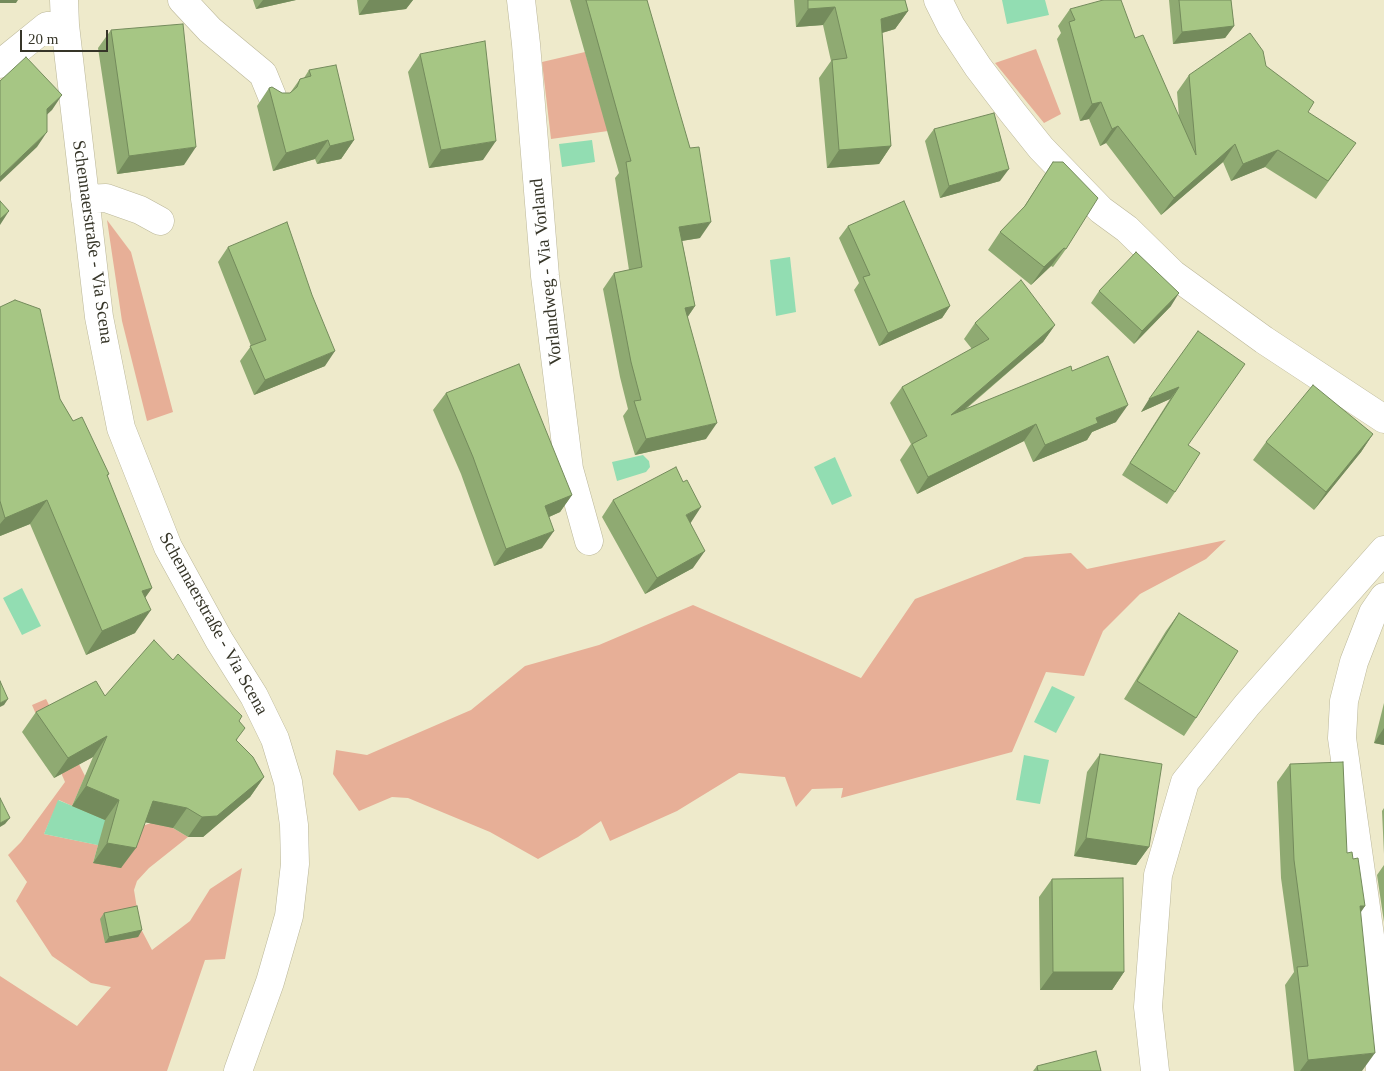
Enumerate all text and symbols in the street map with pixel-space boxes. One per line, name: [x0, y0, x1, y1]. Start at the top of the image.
scale bar: [22, 20, 110, 52]
text: 20 m: [28, 31, 58, 47]
street label: Schennaerstraße - Via Scena: [67, 139, 117, 345]
street label: Vorlandweg - Via Vorland: [526, 178, 568, 366]
street label: Schennaerstraße - Via Scena: [154, 529, 272, 719]

